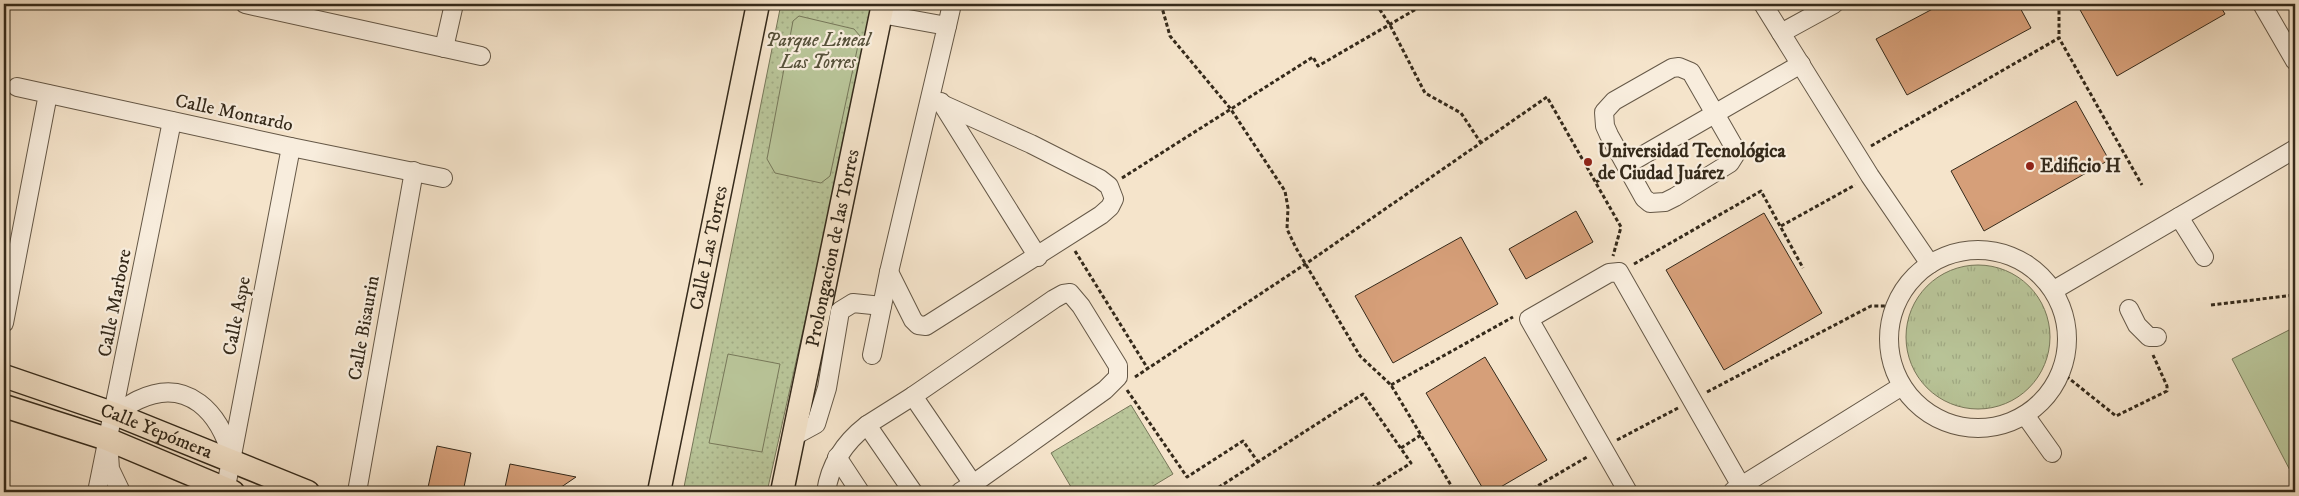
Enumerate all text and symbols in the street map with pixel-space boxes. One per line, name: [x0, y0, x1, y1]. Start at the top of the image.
park label: Parque Lineal Las Torres: [765, 29, 873, 74]
street label: Calle Montardo: [173, 89, 295, 137]
place label: Universidad Tecnológica de Ciudad Juárez: [1598, 140, 1786, 185]
street label: Prolongacion de las Torres: [801, 147, 864, 349]
place label: Edificio H: [2040, 155, 2121, 178]
marker: Universidad Tecnológica de Ciudad Juárez: [1582, 156, 1594, 168]
marker: Edificio H: [2024, 160, 2036, 172]
street label: Calle Las Torres: [685, 184, 732, 312]
street label: Calle Marbore: [93, 247, 137, 359]
street label: Calle Aspe: [218, 274, 256, 357]
street label: Calle Bisaurin: [343, 274, 385, 382]
street label: Calle Yepómera: [97, 398, 216, 464]

